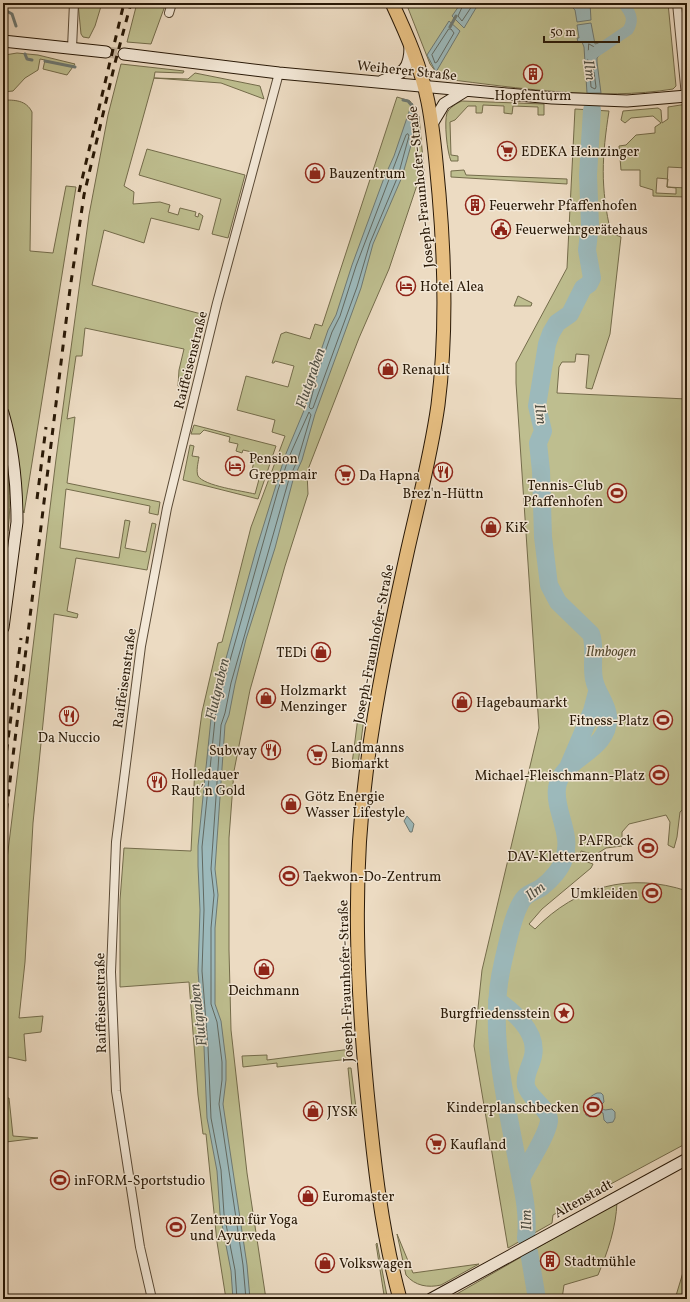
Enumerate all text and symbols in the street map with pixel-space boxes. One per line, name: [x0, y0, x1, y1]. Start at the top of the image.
scale bar: [544, 18, 619, 44]
text: 50 m: [550, 25, 576, 41]
street label: Weiherer Straße: [356, 57, 458, 86]
water label: Ilm: [577, 59, 600, 82]
building icon: Hopfenturm: [522, 63, 544, 85]
place label: Hopfenturm: [495, 87, 571, 106]
street label: Joseph-Fraunhofer-Straße: [404, 105, 439, 269]
supermarket icon: EDEKA Heinzinger: [496, 140, 518, 162]
place label: EDEKA Heinzinger: [521, 143, 639, 162]
shop icon: Bauzentrum: [304, 162, 326, 184]
place label: Bauzentrum: [329, 165, 406, 184]
building icon: Feuerwehr Pfaffenhofen: [464, 194, 486, 216]
place label: Feuerwehr Pfaffenhofen: [489, 197, 637, 216]
public building icon: Feuerwehrgerätehaus: [490, 218, 512, 240]
place label: Feuerwehrgerätehaus: [515, 221, 648, 240]
hotel icon: Hotel Alea: [395, 275, 417, 297]
place label: Hotel Alea: [420, 278, 484, 297]
street label: Raiffeisenstraße: [170, 309, 213, 412]
water label: Flutgraben: [291, 345, 332, 412]
shop icon: Renault: [377, 358, 399, 380]
place label: Renault: [402, 361, 450, 380]
water label: Ilm: [528, 403, 551, 426]
place label: Pension Greppmair: [249, 450, 317, 485]
hotel icon: Pension Greppmair: [224, 455, 246, 477]
restaurant icon: Brez'n-Hüttn: [432, 461, 454, 483]
supermarket icon: Da Hapna: [334, 464, 356, 486]
place label: Da Hapna: [359, 467, 420, 486]
place label: Tennis-Club Pfaffenhofen: [523, 477, 603, 512]
sports icon: Tennis-Club Pfaffenhofen: [606, 482, 628, 504]
place label: Brez'n-Hüttn: [402, 485, 484, 504]
shop icon: KiK: [480, 516, 502, 538]
place label: KiK: [505, 519, 529, 538]
street label: Joseph-Fraunhofer-Straße: [350, 562, 399, 726]
street label: Raiffeisenstraße: [109, 627, 142, 729]
shop icon: TEDi: [310, 641, 332, 663]
park label: Ilmbogen: [586, 643, 636, 662]
place label: TEDi: [276, 644, 307, 663]
water label: Flutgraben: [201, 656, 236, 722]
place label: Holzmarkt Menzinger: [280, 682, 347, 717]
shop icon: Holzmarkt Menzinger: [255, 687, 277, 709]
shop icon: Hagebaumarkt: [451, 691, 473, 713]
place label: Hagebaumarkt: [476, 694, 568, 713]
restaurant icon: Da Nuccio: [58, 705, 80, 727]
sports icon: Fitness-Platz: [652, 709, 674, 731]
place label: Fitness-Platz: [569, 712, 649, 731]
place label: Da Nuccio: [38, 729, 100, 748]
restaurant icon: Subway: [260, 739, 282, 761]
place label: Landmanns Biomarkt: [331, 739, 404, 774]
place label: Subway: [209, 742, 257, 761]
supermarket icon: Landmanns Biomarkt: [306, 744, 328, 766]
sports icon: Michael-Fleischmann-Platz: [648, 764, 670, 786]
place label: Holledauer Raut´n Gold: [171, 766, 245, 801]
place label: Michael-Fleischmann-Platz: [475, 767, 645, 786]
restaurant icon: Holledauer Raut´n Gold: [146, 771, 168, 793]
place label: Götz Energie Wasser Lifestyle: [305, 788, 405, 823]
shop icon: Götz Energie Wasser Lifestyle: [280, 793, 302, 815]
place label: PAFRock DAV-Kletterzentrum: [507, 832, 634, 867]
sports icon: PAFRock DAV-Kletterzentrum: [637, 837, 659, 859]
sports icon: Taekwon-Do-Zentrum: [278, 865, 300, 887]
place label: Taekwon-Do-Zentrum: [303, 868, 441, 887]
water label: Ilm: [521, 877, 551, 907]
sports icon: Umkleiden: [641, 882, 663, 904]
place label: Umkleiden: [571, 885, 638, 904]
street label: Joseph-Fraunhofer-Straße: [334, 899, 359, 1062]
street label: Raiffeisenstraße: [91, 952, 112, 1053]
shop icon: Deichmann: [253, 958, 275, 980]
water label: Flutgraben: [185, 982, 214, 1047]
place label: Deichmann: [228, 982, 300, 1001]
place icon: Burgfriedensstein: [553, 1002, 575, 1024]
place label: Burgfriedensstein: [440, 1005, 550, 1024]
sports icon: Kinderplanschbecken: [582, 1096, 604, 1118]
place label: Kinderplanschbecken: [446, 1099, 579, 1118]
shop icon: JYSK: [302, 1100, 324, 1122]
place label: JYSK: [327, 1103, 358, 1122]
supermarket icon: Kaufland: [425, 1133, 447, 1155]
place label: Kaufland: [450, 1136, 506, 1155]
sports icon: inFORM-Sportstudio: [49, 1169, 71, 1191]
place label: inFORM-Sportstudio: [74, 1172, 205, 1191]
street label: Altenstadt: [551, 1175, 617, 1223]
shop icon: Euromaster: [297, 1185, 319, 1207]
place label: Euromaster: [322, 1188, 394, 1207]
water label: Ilm: [517, 1209, 538, 1231]
place label: Zentrum für Yoga und Ayurveda: [190, 1211, 298, 1246]
sports icon: Zentrum für Yoga und Ayurveda: [165, 1216, 187, 1238]
building icon: Stadtmühle: [539, 1250, 561, 1272]
shop icon: Volkswagen: [314, 1252, 336, 1274]
place label: Stadtmühle: [564, 1253, 636, 1272]
place label: Volkswagen: [339, 1255, 412, 1274]

